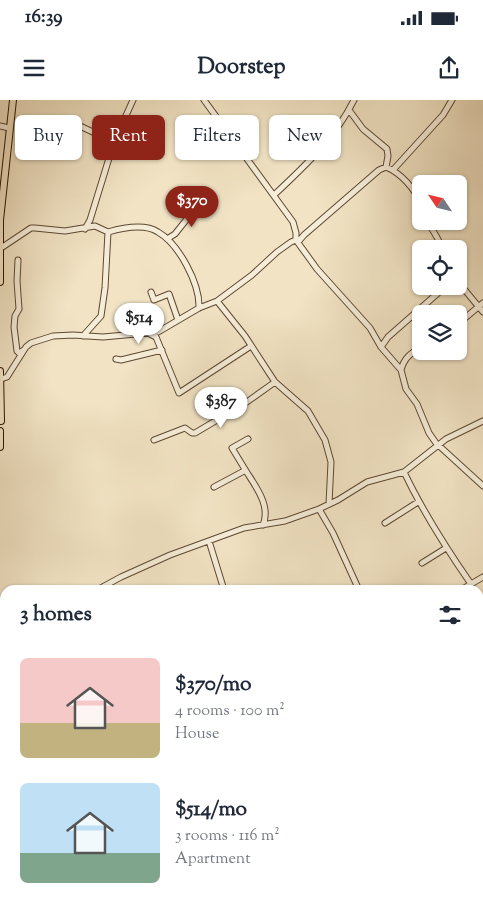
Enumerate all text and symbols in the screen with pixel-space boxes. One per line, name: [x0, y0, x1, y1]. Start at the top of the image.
text: 16:39: [25, 4, 62, 31]
text: Doorstep: [197, 52, 286, 84]
icon: menu: [20, 54, 48, 82]
icon: share: [435, 54, 463, 82]
chip: Buy: [15, 115, 82, 160]
chip: Rent: [92, 115, 165, 160]
chip: Filters: [175, 115, 259, 160]
chip: New: [269, 115, 341, 160]
north arrow: [412, 175, 468, 230]
map controls: [412, 175, 467, 360]
pin: $370: [162, 186, 222, 228]
text: $370: [176, 190, 208, 213]
button: locate: [412, 240, 467, 295]
pin: $514: [109, 302, 169, 345]
button: layers: [412, 305, 467, 360]
text: $514: [125, 307, 153, 330]
pin: $387: [191, 386, 251, 429]
text: $387: [205, 391, 237, 414]
text: 3 homes: [20, 600, 92, 630]
icon: filters: [436, 601, 464, 629]
text: $370/mo: [175, 670, 251, 700]
icon: home: [60, 678, 120, 738]
text: 4 rooms · 100 m²: [175, 700, 285, 723]
text: House: [175, 723, 219, 746]
text: $514/mo: [175, 795, 247, 825]
icon: home: [60, 803, 120, 863]
text: 3 rooms · 116 m²: [175, 825, 280, 848]
text: Apartment: [175, 848, 251, 871]

